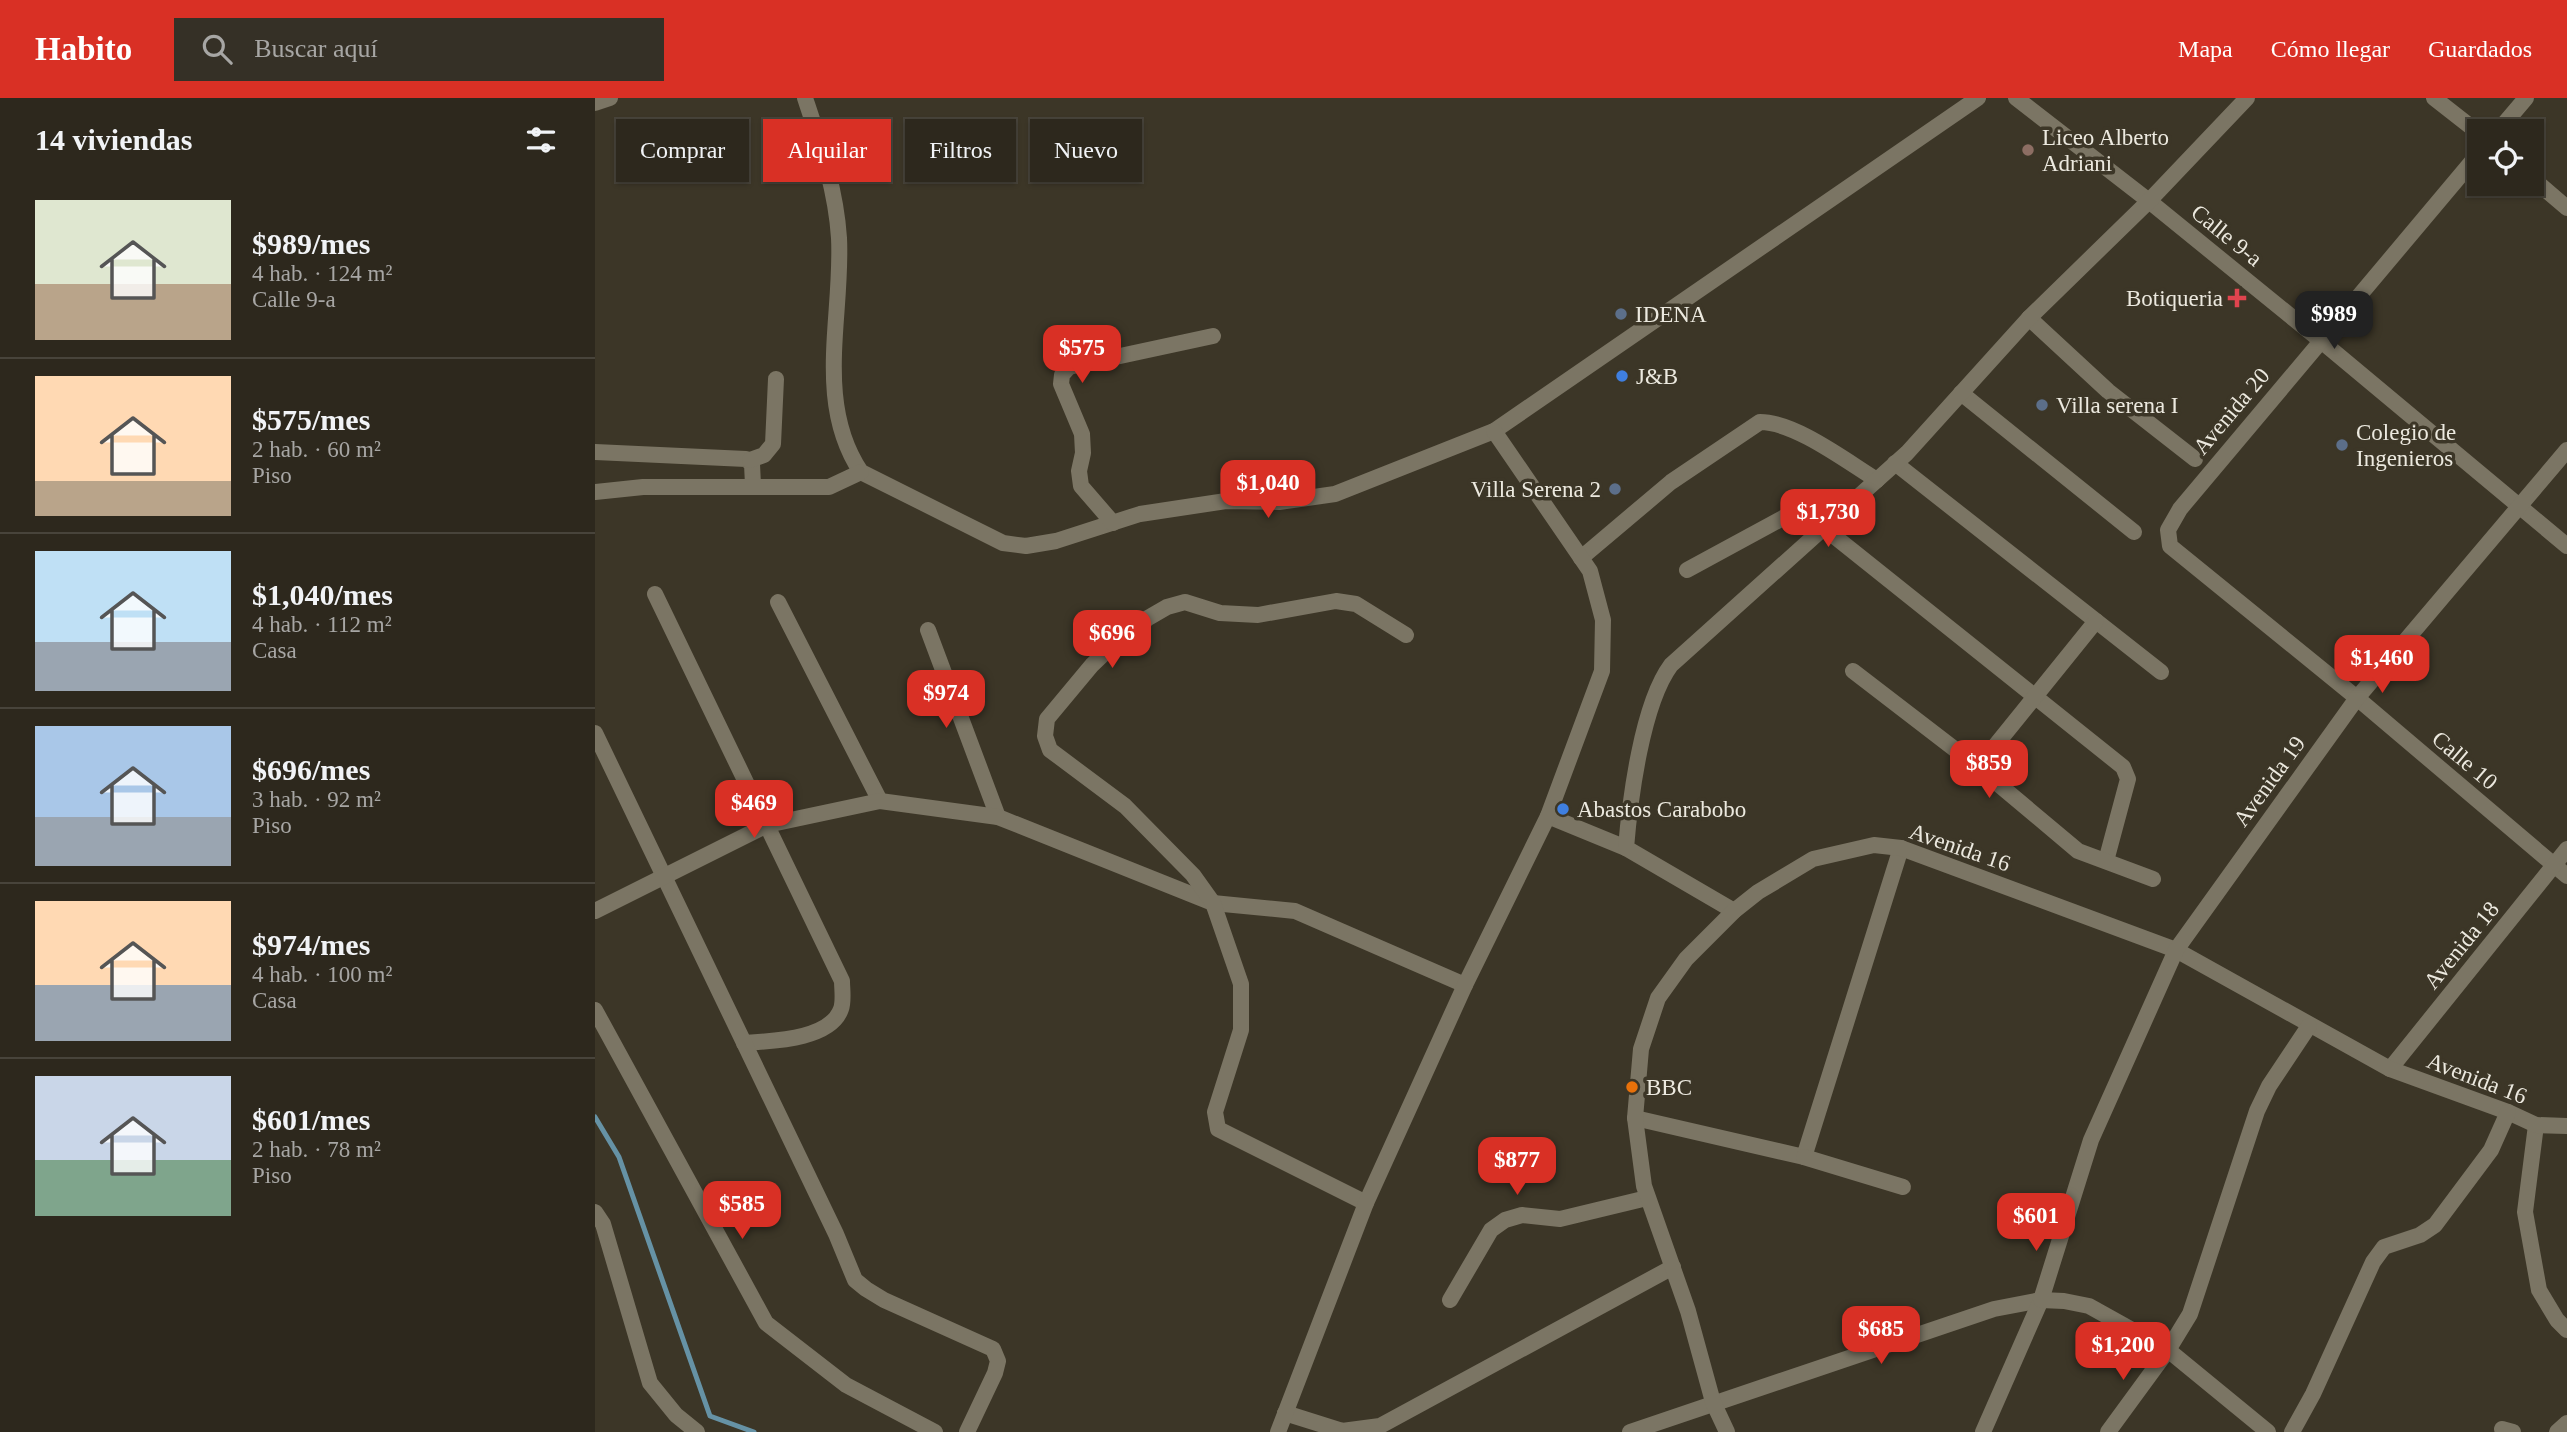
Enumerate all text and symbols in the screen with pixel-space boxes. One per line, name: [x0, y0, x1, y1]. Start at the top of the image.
search box: [174, 18, 664, 81]
icon: search: [198, 30, 236, 68]
text: Habito: [35, 31, 132, 67]
text: Buscar aquí: [254, 34, 378, 63]
text: Mapa: [2178, 36, 2233, 62]
text: Cómo llegar: [2271, 36, 2390, 62]
text: Guardados: [2428, 36, 2532, 62]
chip: Comprar: [616, 119, 749, 182]
chip: Alquilar: [763, 119, 891, 182]
chip: Filtros: [905, 119, 1016, 182]
chip: Nuevo: [1030, 119, 1142, 182]
map controls: [2467, 119, 2544, 196]
button: locate: [2467, 119, 2544, 196]
icon: filters: [522, 121, 560, 159]
text: 14 viviendas: [35, 123, 193, 156]
place label: Liceo Alberto Adriani: [2042, 125, 2169, 176]
marker: Liceo Alberto Adriani: [2020, 142, 2036, 158]
street label: Calle 9-a: [2186, 199, 2267, 271]
text: $989/mes: [252, 227, 370, 260]
icon: home: [91, 228, 175, 312]
text: 4 hab. · 124 m²: [252, 261, 392, 286]
place label: Botiqueria: [2126, 286, 2223, 311]
text: Calle 9-a: [252, 287, 336, 312]
marker: Botiqueria: [2229, 290, 2245, 306]
pin: $989: [2293, 292, 2375, 351]
text: $989: [2311, 301, 2357, 326]
place label: IDENA: [1635, 302, 1707, 327]
marker: IDENA: [1613, 306, 1629, 322]
pin: $575: [1041, 326, 1123, 385]
text: $575: [1059, 335, 1105, 360]
street label: Avenida 20: [2188, 363, 2275, 460]
place label: J&B: [1636, 364, 1678, 389]
marker: J&B: [1614, 368, 1630, 384]
place label: Villa serena I: [2056, 393, 2179, 418]
marker: Villa serena I: [2034, 397, 2050, 413]
text: $575/mes: [252, 403, 370, 436]
icon: home: [91, 404, 175, 488]
place label: Colegio de Ingenieros: [2356, 420, 2456, 471]
text: 2 hab. · 60 m²: [252, 437, 381, 462]
marker: Colegio de Ingenieros: [2334, 437, 2350, 453]
pin: $1,040: [1211, 460, 1325, 520]
text: Piso: [252, 463, 292, 488]
text: $1,040: [1236, 470, 1300, 495]
place label: Villa Serena 2: [1471, 477, 1601, 502]
marker: Villa Serena 2: [1607, 481, 1623, 497]
pin: $1,730: [1771, 490, 1885, 549]
text: $1,730: [1796, 499, 1860, 524]
text: $1,040/mes: [252, 578, 393, 611]
icon: home: [91, 579, 175, 663]
pin: $696: [1071, 610, 1153, 670]
text: 4 hab. · 112 m²: [252, 612, 392, 637]
text: $696: [1089, 620, 1135, 645]
pin: $1,460: [2325, 636, 2439, 695]
text: Casa: [252, 638, 297, 663]
text: $1,460: [2350, 645, 2414, 670]
pin: $974: [905, 670, 987, 730]
text: $974: [923, 680, 969, 705]
street label: Calle 10: [2427, 726, 2502, 795]
street label: Avenida 19: [2228, 731, 2310, 831]
pin: $859: [1948, 740, 2030, 800]
text: $859: [1966, 750, 2012, 775]
text: $696/mes: [252, 753, 370, 786]
icon: home: [91, 754, 175, 838]
pin: $469: [713, 780, 795, 840]
text: 3 hab. · 92 m²: [252, 787, 381, 812]
text: $469: [731, 790, 777, 815]
place label: Abastos Carabobo: [1577, 797, 1746, 822]
marker: Abastos Carabobo: [1555, 801, 1571, 817]
text: Piso: [252, 813, 292, 838]
street label: Avenida 16: [1906, 819, 2014, 876]
street label: Avenida 18: [2419, 897, 2504, 994]
text: $974/mes: [252, 928, 370, 961]
icon: home: [91, 929, 175, 1013]
text: 4 hab. · 100 m²: [252, 962, 392, 987]
text: Casa: [252, 988, 297, 1013]
street label: Avenida 16: [2423, 1048, 2530, 1109]
place label: BBC: [1646, 1075, 1692, 1100]
marker: BBC: [1624, 1079, 1640, 1095]
text: $601/mes: [252, 1103, 370, 1136]
icon: home: [91, 1104, 175, 1188]
text: 2 hab. · 78 m²: [252, 1137, 381, 1162]
pin: $877: [1476, 1138, 1558, 1197]
text: $877: [1494, 1147, 1540, 1172]
text: Piso: [252, 1163, 292, 1188]
pin: $585: [701, 1182, 783, 1241]
text: $585: [719, 1191, 765, 1216]
pin: $601: [1995, 1194, 2077, 1253]
text: $601: [2013, 1203, 2059, 1228]
pin: $685: [1840, 1306, 1922, 1366]
text: $685: [1858, 1316, 1904, 1341]
pin: $1,200: [2066, 1322, 2180, 1382]
text: $1,200: [2091, 1332, 2155, 1357]

